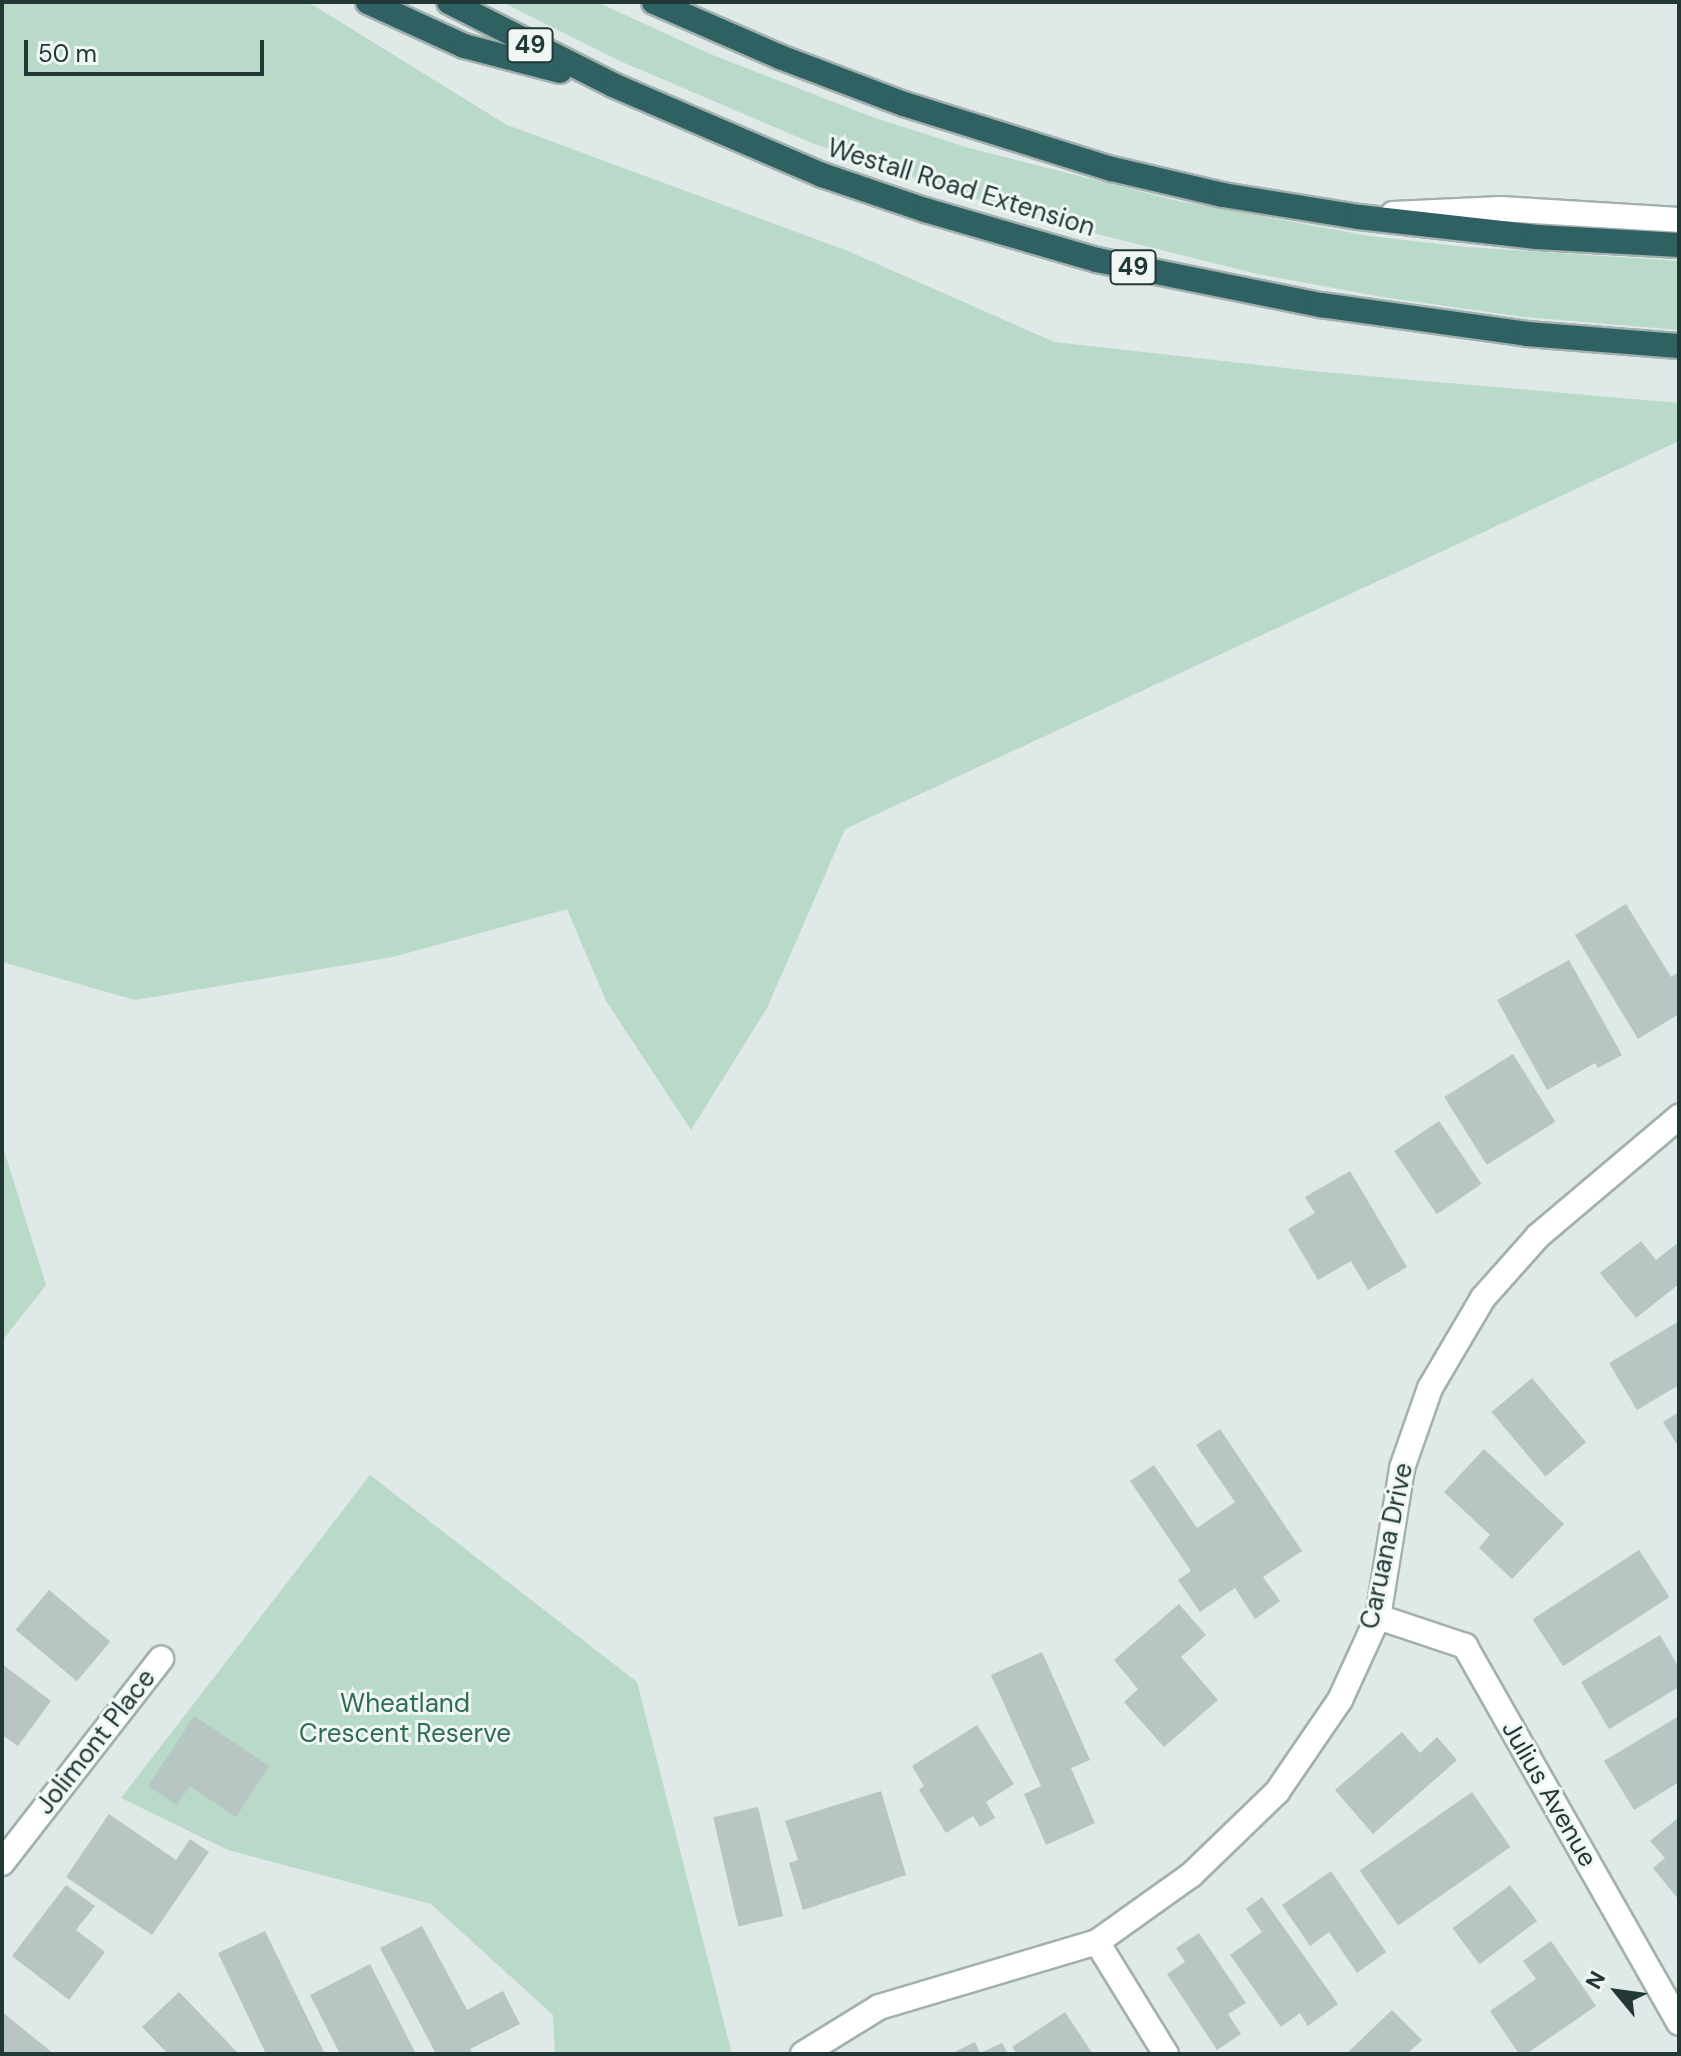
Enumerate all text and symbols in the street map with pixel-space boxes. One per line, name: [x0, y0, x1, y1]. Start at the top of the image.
scale bar: [28, 24, 268, 74]
road number: 49: [506, 25, 554, 65]
text: 50 m: [38, 38, 97, 69]
street label: Westall Road Extension: [823, 132, 1099, 244]
road number: 49: [1109, 247, 1157, 287]
street label: Caruana Drive: [1354, 1460, 1420, 1632]
street label: Jolimont Place: [30, 1663, 162, 1821]
park label: Wheatland Crescent Reserve: [299, 1688, 511, 1750]
street label: Julius Avenue: [1495, 1716, 1603, 1872]
north arrow: [1577, 1952, 1657, 2032]
text: N: [1579, 1966, 1612, 1994]

